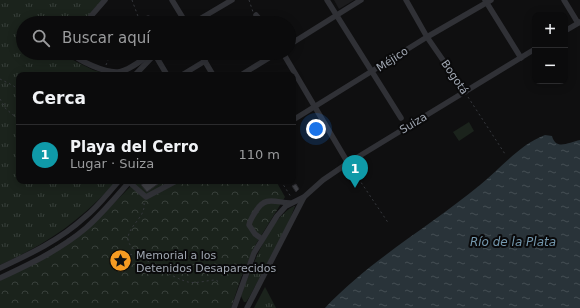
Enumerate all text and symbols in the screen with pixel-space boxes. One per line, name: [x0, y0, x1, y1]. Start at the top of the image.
map controls: [532, 12, 568, 84]
button: +: [532, 12, 568, 48]
search box: [16, 16, 296, 60]
icon: search: [30, 27, 52, 49]
text: Buscar aquí: [62, 29, 150, 47]
street label: Méjico: [374, 44, 411, 74]
button: −: [532, 48, 568, 84]
street label: Bogotá: [438, 57, 471, 97]
text: Cerca: [32, 88, 86, 108]
street label: Suiza: [397, 110, 429, 137]
your location: [306, 119, 326, 139]
text: Playa del Cerro: [70, 138, 198, 156]
text: 1: [40, 147, 50, 162]
text: 110 m: [238, 147, 280, 162]
pin: 1: [342, 155, 368, 188]
text: Lugar · Suiza: [70, 156, 154, 171]
water label: Río de la Plata: [470, 235, 556, 249]
place icon: Memorial a los Detenidos Desaparecidos: [107, 248, 133, 274]
place label: Memorial a los Detenidos Desaparecidos: [136, 249, 277, 275]

